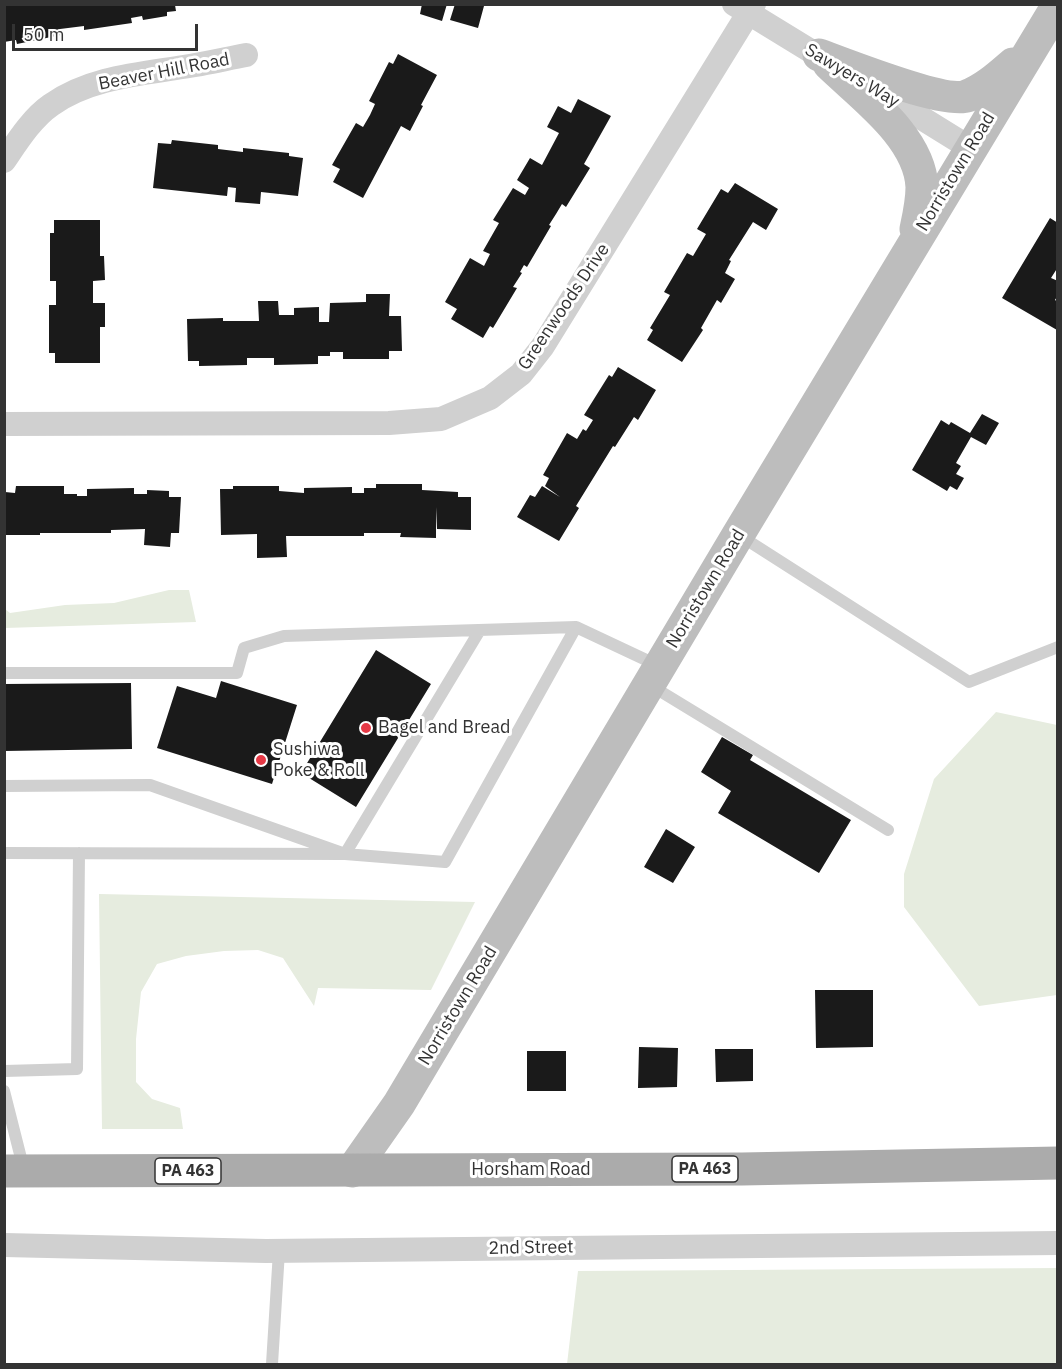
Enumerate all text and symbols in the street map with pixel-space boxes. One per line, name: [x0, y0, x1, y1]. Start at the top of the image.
scale bar: [15, 12, 201, 50]
text: 50 m: [23, 23, 65, 46]
street label: Sawyers Way: [801, 39, 903, 113]
street label: Beaver Hill Road: [97, 49, 231, 95]
street label: Norristown Road: [912, 109, 1000, 235]
street label: Greenwoods Drive: [514, 240, 614, 374]
street label: Norristown Road: [662, 526, 750, 652]
place label: Bagel and Bread: [378, 717, 511, 739]
marker: Bagel and Bread: [359, 721, 373, 735]
place label: Sushiwa Poke & Roll: [273, 739, 365, 782]
marker: Sushiwa Poke & Roll: [254, 753, 268, 767]
street label: Norristown Road: [414, 943, 502, 1069]
road number: PA 463: [672, 1156, 738, 1182]
road number: PA 463: [155, 1158, 221, 1184]
street label: Horsham Road: [471, 1159, 591, 1181]
street label: 2nd Street: [488, 1236, 574, 1260]

